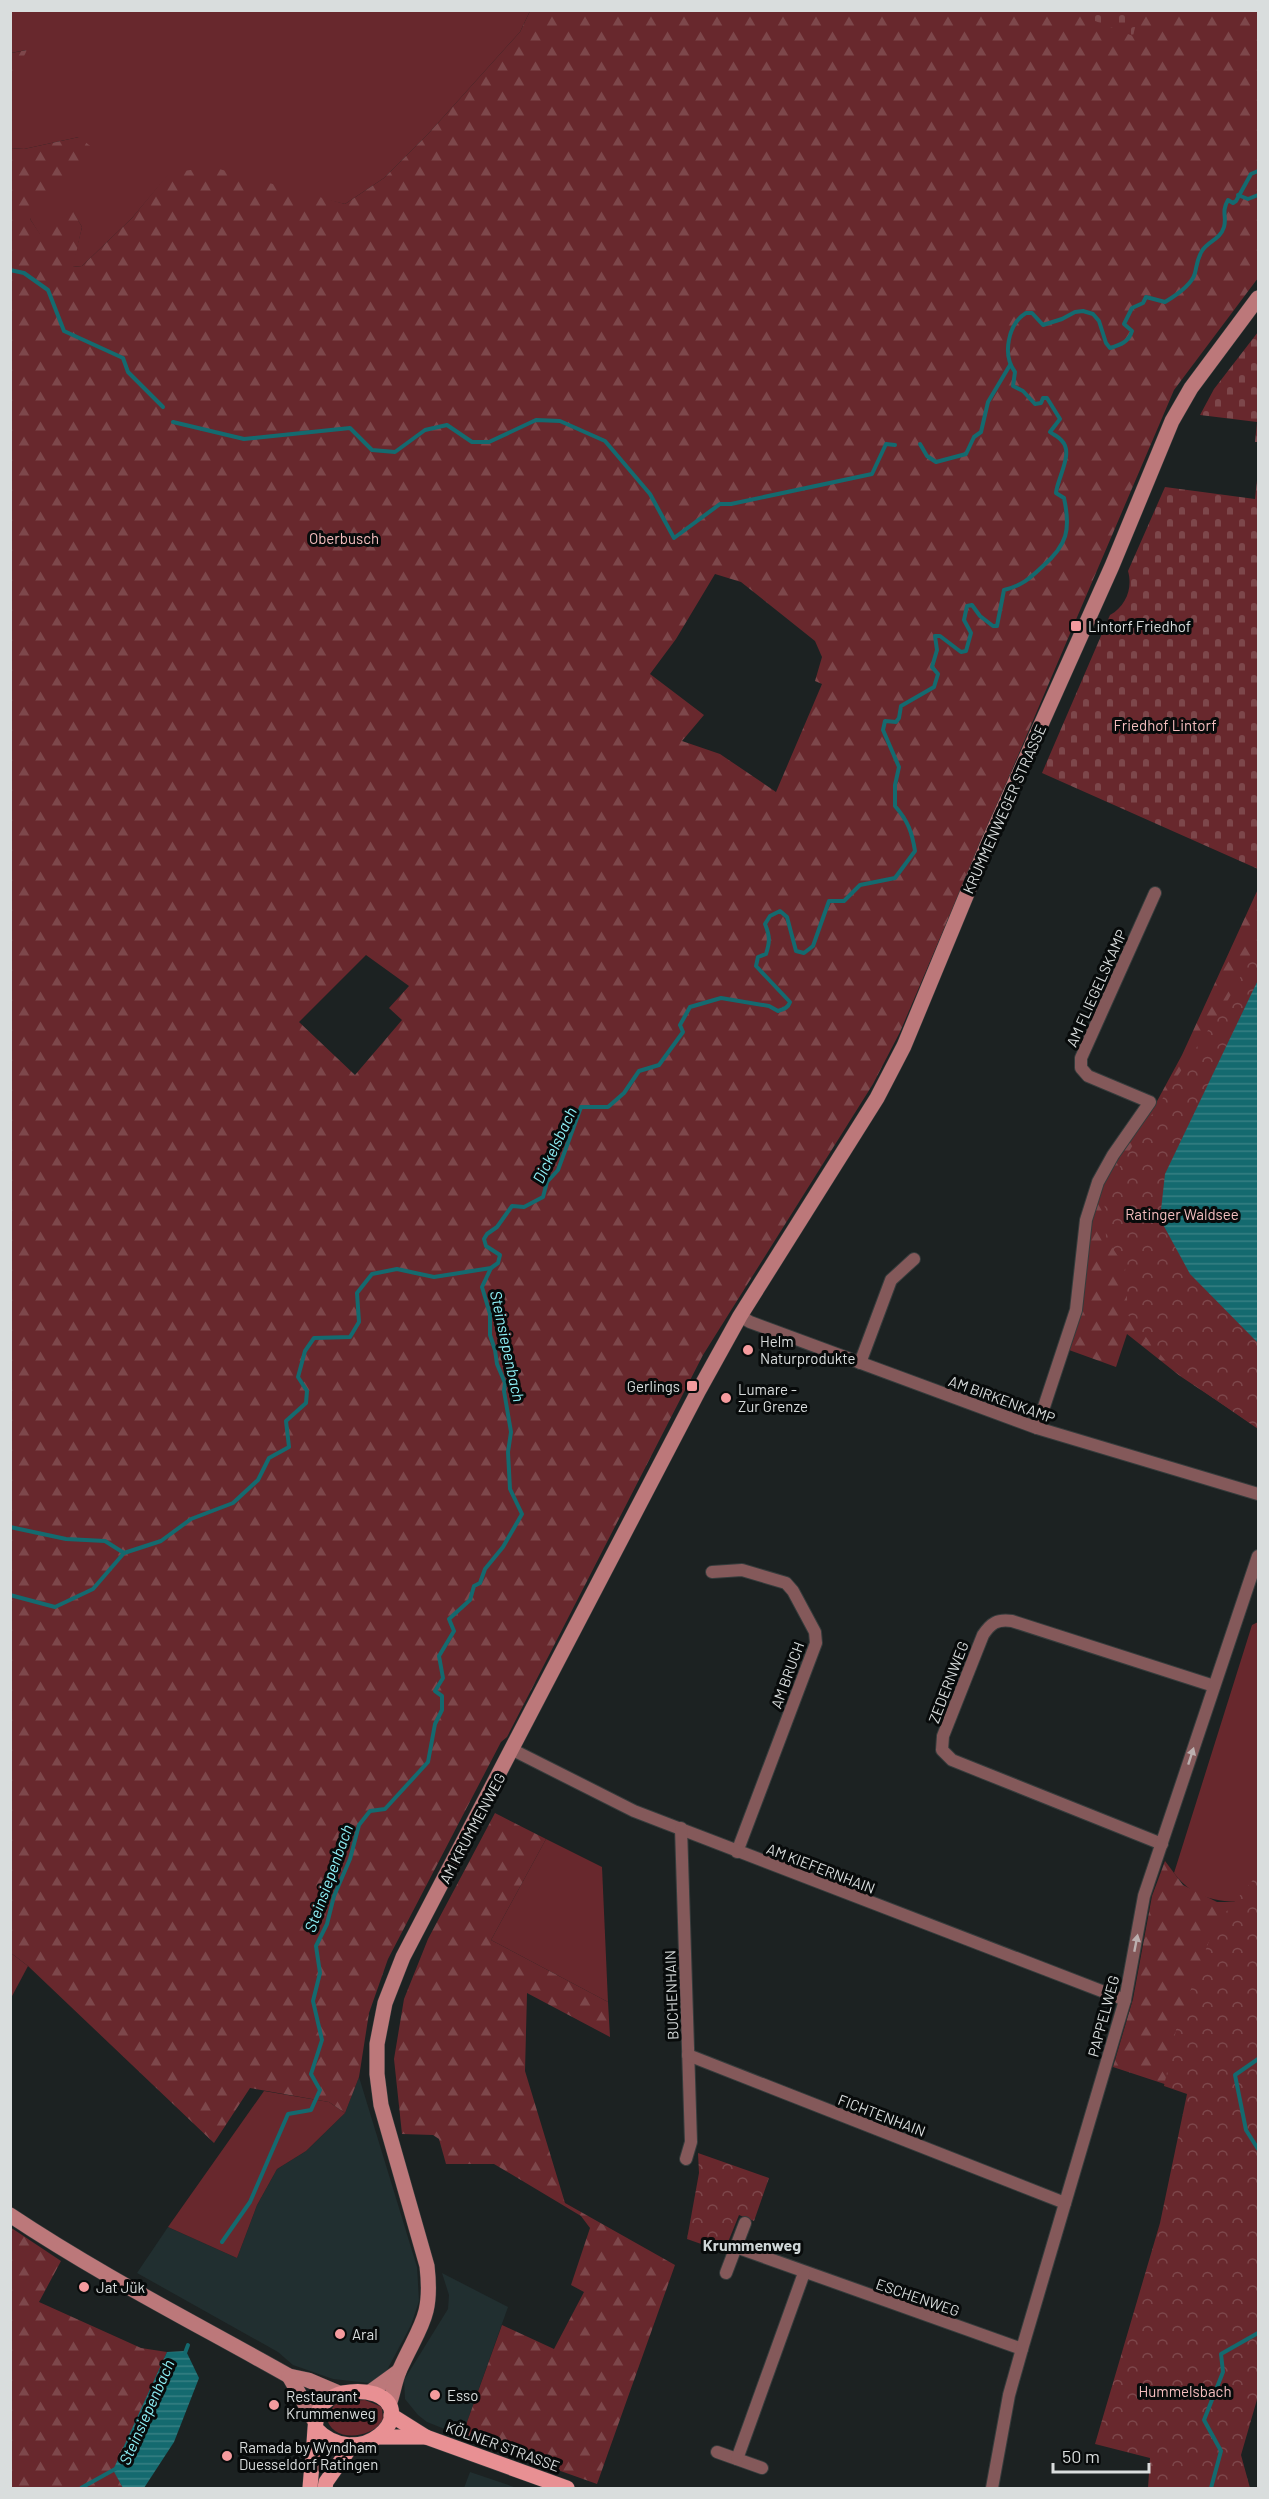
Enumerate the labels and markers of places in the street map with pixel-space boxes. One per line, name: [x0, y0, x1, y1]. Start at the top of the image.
place label: Lintorf Friedhof: [1088, 617, 1191, 635]
marker: Lintorf Friedhof: [1069, 619, 1083, 633]
place label: Helm Naturprodukte: [760, 1332, 856, 1367]
marker: Helm Naturprodukte: [741, 1343, 755, 1357]
place label: Gerlings: [627, 1377, 680, 1395]
marker: Gerlings: [685, 1379, 699, 1393]
place label: Lumare - Zur Grenze: [738, 1380, 808, 1415]
marker: Lumare - Zur Grenze: [719, 1391, 733, 1405]
place label: Jat Jük: [96, 2278, 145, 2296]
marker: Jat Jük: [77, 2280, 91, 2294]
place label: Aral: [352, 2325, 378, 2343]
marker: Aral: [333, 2327, 347, 2341]
place label: Esso: [447, 2386, 478, 2404]
place label: Restaurant Krummenweg: [286, 2387, 376, 2422]
marker: Esso: [428, 2388, 442, 2402]
marker: Restaurant Krummenweg: [267, 2398, 281, 2412]
place label: Ramada by Wyndham Duesseldorf Ratingen: [239, 2438, 378, 2473]
marker: Ramada by Wyndham Duesseldorf Ratingen: [220, 2449, 234, 2463]

